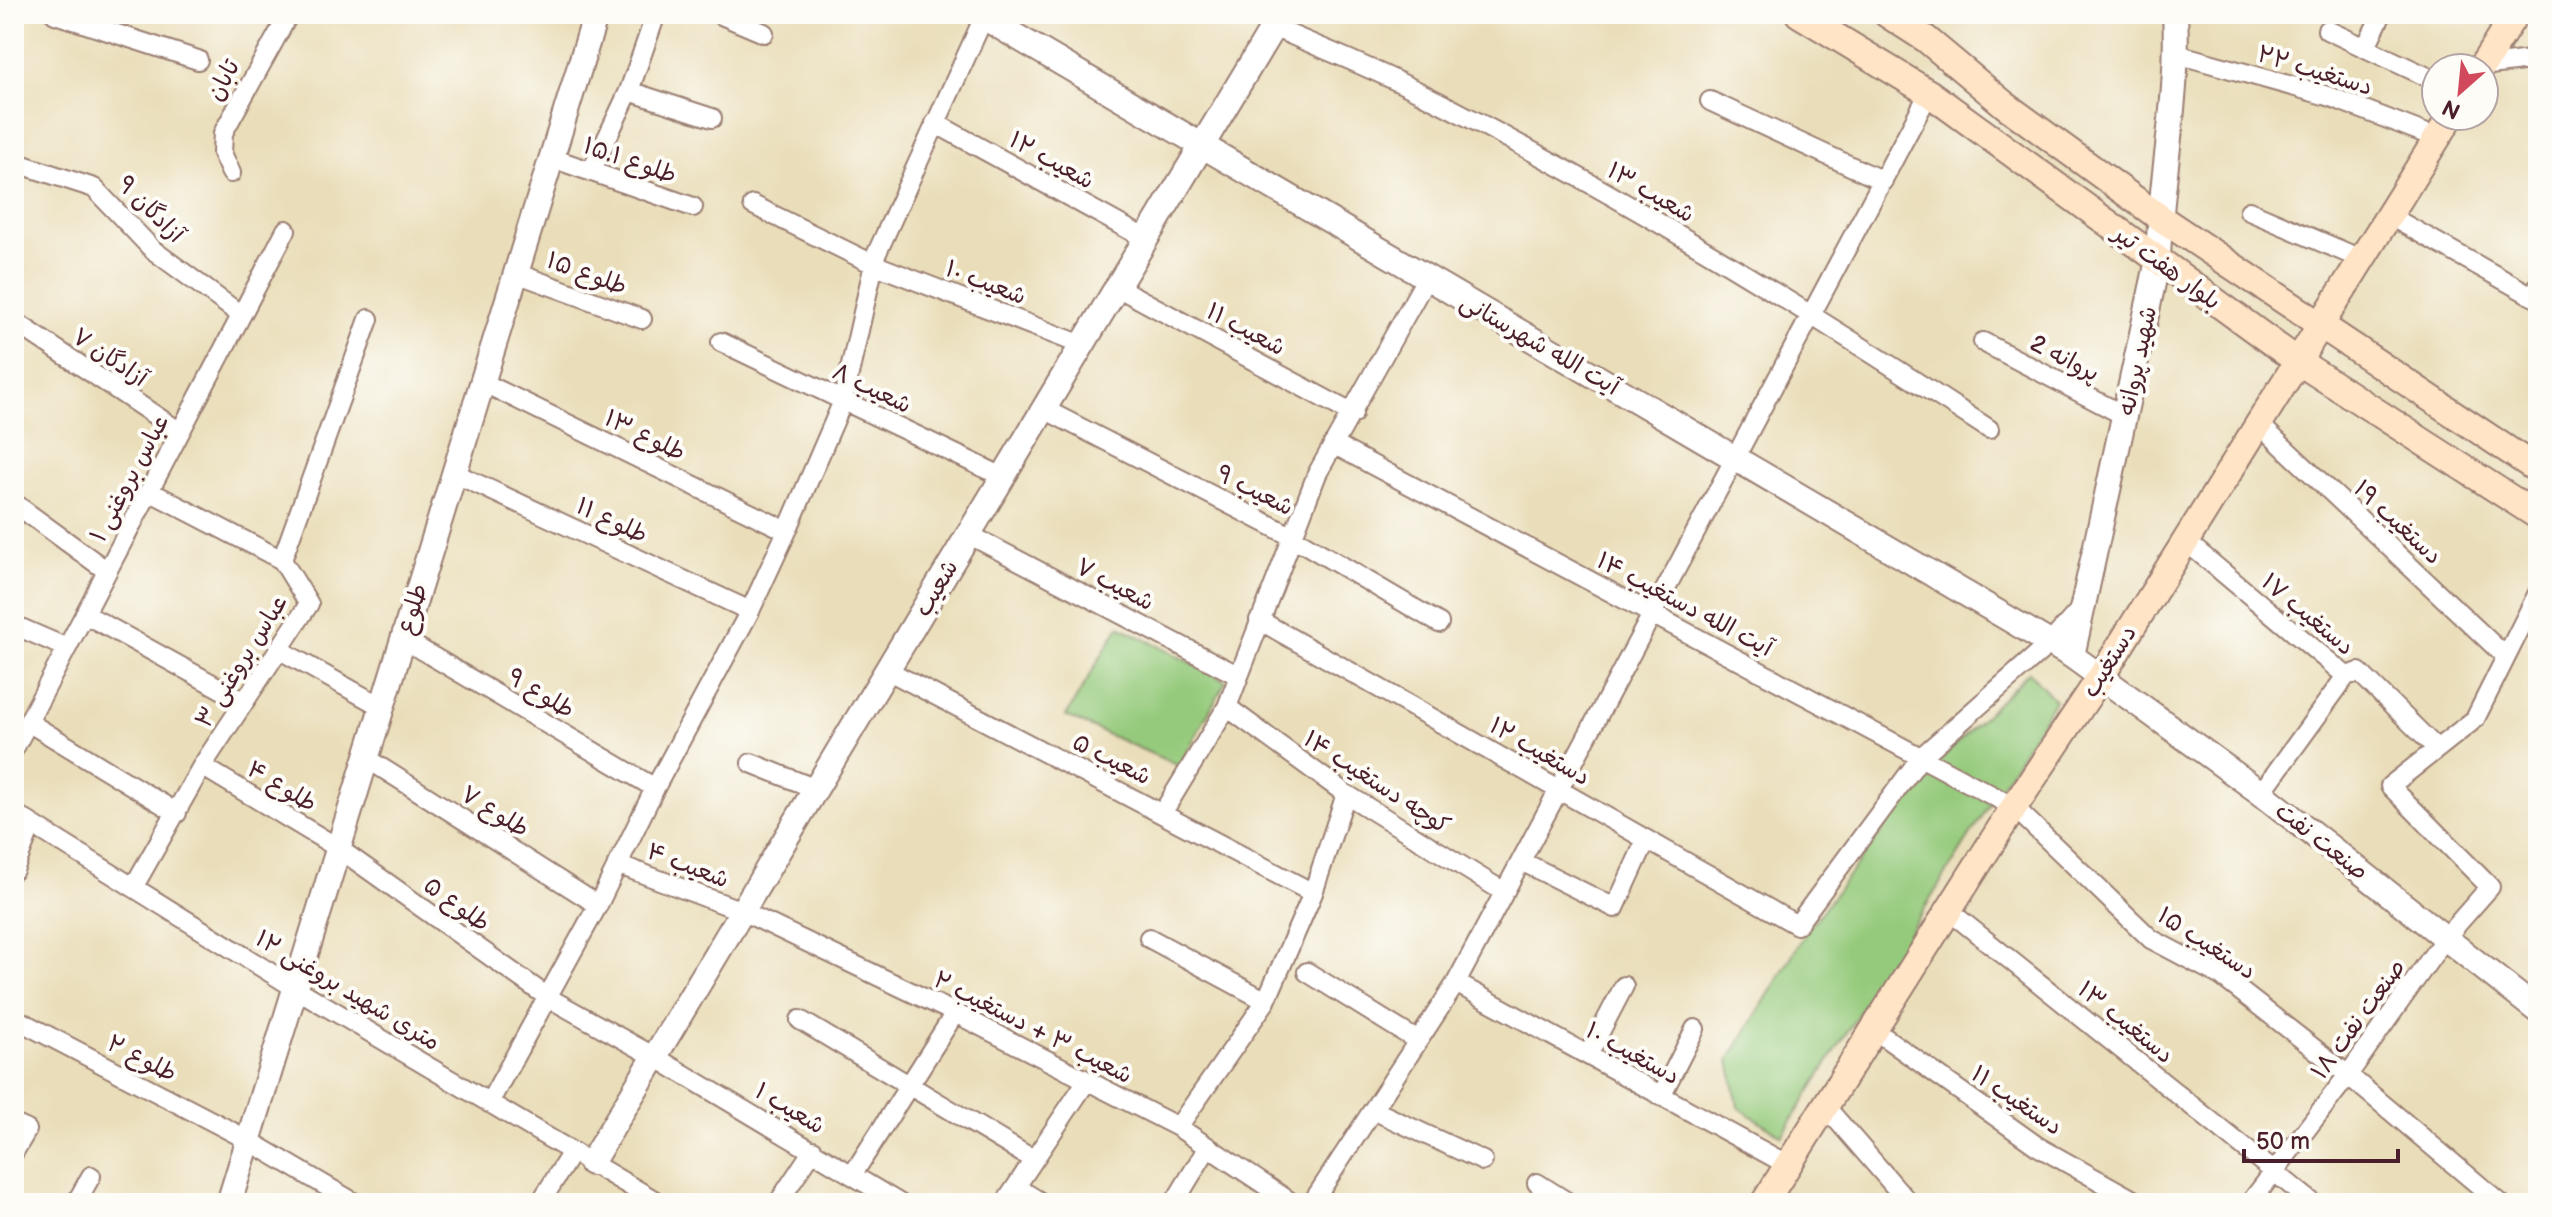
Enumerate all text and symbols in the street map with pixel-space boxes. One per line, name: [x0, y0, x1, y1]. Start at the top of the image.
street label: دستغیب ۲۲: [2254, 39, 2376, 102]
north arrow: [2420, 52, 2500, 132]
street label: تابان: [201, 54, 247, 106]
text: N: [2438, 93, 2465, 124]
street label: شعیب ۱۲: [1004, 125, 1099, 196]
street label: طلوع ۱۵.۱: [579, 131, 680, 192]
street label: شعیب ۱۳: [1602, 156, 1700, 229]
street label: آزادگان ۹: [111, 170, 191, 250]
street label: بلوار هفت تیر: [2106, 217, 2226, 316]
street label: طلوع ۱۵: [542, 246, 631, 303]
street label: شعیب ۱۰: [941, 254, 1030, 311]
street label: آیت الله شهرستانی: [1455, 287, 1626, 402]
street label: شعیب ۱۱: [1201, 297, 1290, 362]
street label: شهید پروانه: [2112, 304, 2163, 419]
street label: آزادگان ۷: [66, 322, 154, 394]
street label: پروانه 2: [2025, 329, 2104, 388]
street label: شعیب ۸: [827, 357, 916, 420]
street label: طلوع ۱۳: [599, 403, 690, 469]
street label: عباس بروغنی ۱: [84, 409, 175, 547]
street label: شعیب ۹: [1211, 459, 1298, 522]
street label: دستغیب ۱۹: [2347, 474, 2448, 571]
street label: طلوع ۱۱: [571, 491, 652, 551]
street label: آیت الله دستغیب ۱۴: [1592, 546, 1779, 664]
street label: شعیب ۷: [1071, 552, 1159, 617]
street label: شعیب: [908, 555, 965, 622]
street label: دستغیب ۱۷: [2255, 567, 2360, 662]
street label: طلوع: [391, 580, 436, 639]
street label: عباس بروغنی ۳: [189, 589, 294, 733]
street label: دستغیب: [2076, 620, 2143, 703]
street label: طلوع ۹: [501, 662, 580, 726]
street label: دستغیب ۱۲: [1484, 711, 1595, 792]
street label: کوچه دستغیب ۱۴: [1298, 724, 1455, 841]
street label: شعیب ۵: [1068, 727, 1156, 792]
street label: طلوع ۴: [241, 754, 322, 820]
street label: طلوع ۷: [454, 779, 534, 845]
street label: صنعت نفت: [2270, 796, 2374, 887]
street label: شعیب ۴: [643, 837, 733, 894]
street label: طلوع ۵: [417, 871, 495, 940]
street label: دستغیب ۱۵: [2152, 901, 2262, 986]
street label: ۱۲ متری شهید بروغنی: [250, 924, 445, 1057]
street label: صنعت نفت ۱۸: [2305, 953, 2412, 1085]
street label: شعیب ۳ + دستغیب ۲: [929, 965, 1137, 1090]
street label: دستغیب ۱۳: [2072, 975, 2179, 1070]
street label: دستغیب ۱۰: [1581, 1016, 1685, 1091]
street label: طلوع ۲: [101, 1029, 181, 1090]
street label: دستغیب ۱۱: [1966, 1059, 2068, 1142]
street label: شعیب ۱: [750, 1076, 830, 1141]
scale bar: [2244, 1113, 2398, 1163]
text: 50 m: [2256, 1127, 2310, 1156]

